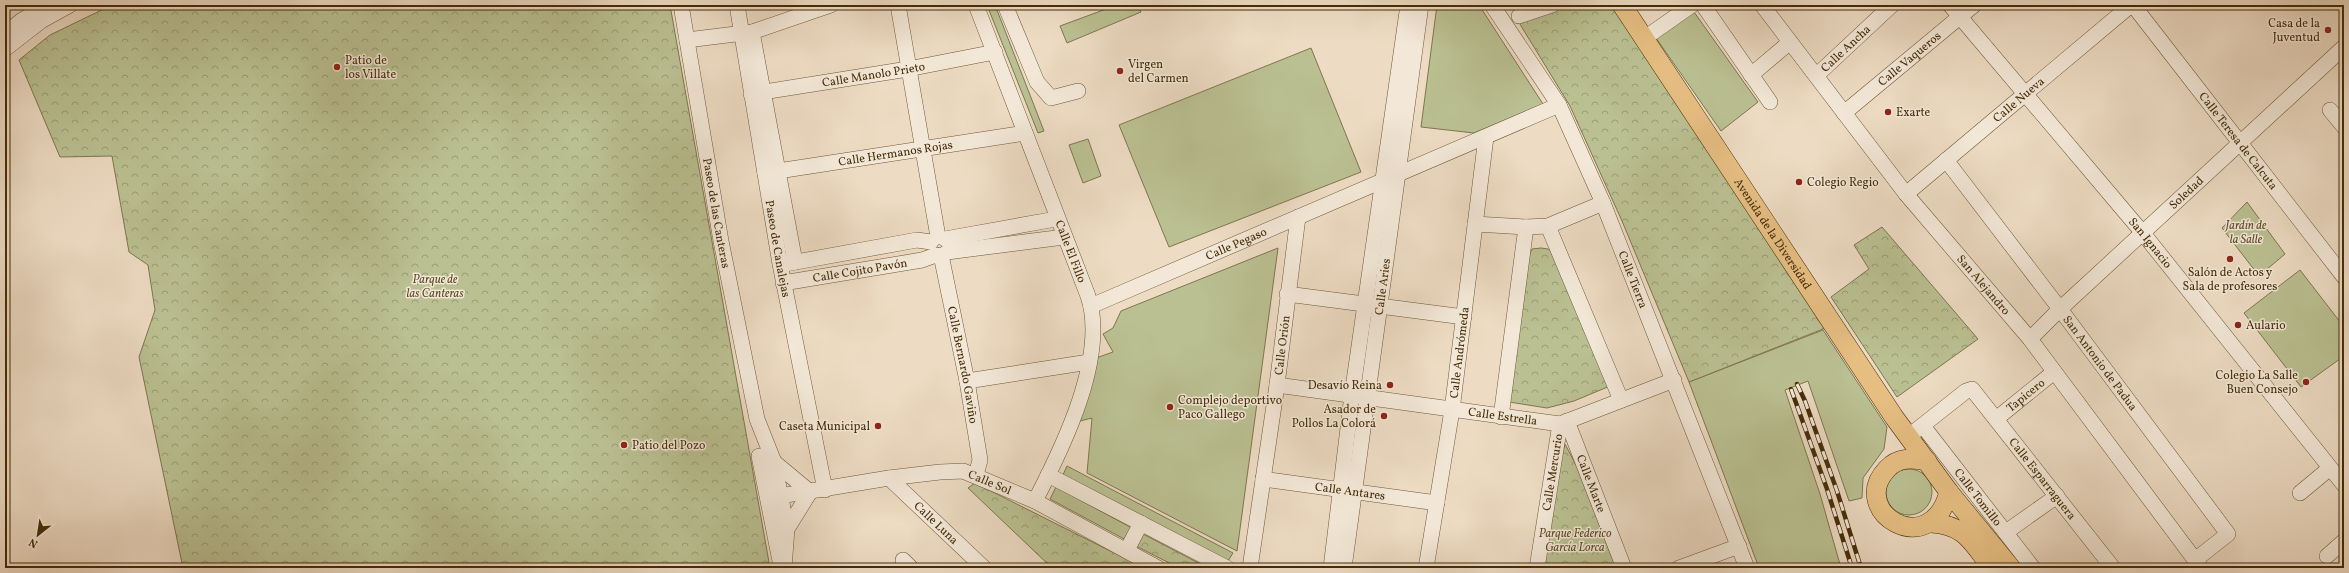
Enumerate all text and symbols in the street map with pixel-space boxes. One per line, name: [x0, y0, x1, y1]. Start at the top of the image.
place label: Casa de la Juventud: [2268, 16, 2320, 46]
street label: Calle Ancha: [1818, 22, 1875, 76]
marker: Casa de la Juventud: [2323, 25, 2333, 35]
street label: Calle Vaqueros: [1875, 29, 1945, 90]
place label: Patio de los Villate: [345, 53, 396, 83]
place label: Virgen del Carmen: [1128, 57, 1189, 87]
street label: Calle Manolo Prieto: [821, 59, 926, 92]
marker: Patio de los Villate: [332, 62, 342, 72]
marker: Virgen del Carmen: [1115, 66, 1125, 76]
street label: Calle Nueva: [1990, 74, 2048, 127]
street label: Calle Teresa de Calcuta: [2195, 89, 2281, 194]
place label: Exarte: [1896, 105, 1931, 121]
marker: Exarte: [1883, 107, 1893, 117]
street label: Calle Hermanos Rojas: [837, 137, 954, 171]
street label: Paseo de las Canteras: [698, 157, 733, 270]
street label: Soledad: [2166, 173, 2208, 213]
street label: Avenida de la Diversidad: [1730, 175, 1815, 293]
place label: Colegio Regio: [1807, 175, 1879, 191]
marker: Colegio Regio: [1794, 177, 1804, 187]
street label: Paseo de Canalejas: [761, 199, 793, 299]
street label: San Ignacio: [2124, 215, 2175, 272]
street label: Calle El Fillo: [1051, 218, 1089, 285]
park label: Jardín de la Salle: [2225, 218, 2267, 248]
street label: Calle Pegaso: [1203, 224, 1270, 265]
street label: Calle Tierra: [1614, 249, 1651, 311]
street label: San Alejandro: [1952, 252, 2013, 319]
marker: Salón de Actos y Sala de profesores: [2225, 254, 2235, 264]
street label: Calle Cojito Pavón: [812, 256, 909, 287]
street label: Calle Aries: [1372, 257, 1395, 316]
place label: Salón de Actos y Sala de profesores: [2183, 265, 2277, 295]
park label: Parque de las Canteras: [406, 272, 464, 302]
street label: Calle Bernardo Gaviño: [943, 305, 981, 425]
street label: Calle Andrómeda: [1447, 306, 1474, 399]
street label: San Antonio de Padua: [2059, 313, 2140, 415]
street label: Calle Orión: [1271, 315, 1295, 376]
place label: Aulario: [2246, 318, 2286, 334]
marker: Aulario: [2233, 320, 2243, 330]
place label: Colegio La Salle Buen Consejo: [2216, 368, 2298, 398]
street label: Tapicero: [2004, 375, 2049, 416]
marker: Colegio La Salle Buen Consejo: [2301, 377, 2311, 387]
place label: Desavío Reina: [1308, 378, 1382, 394]
marker: Desavío Reina: [1385, 380, 1395, 390]
place label: Complejo deportivo Paco Gallego: [1178, 393, 1282, 423]
marker: Complejo deportivo Paco Gallego: [1165, 402, 1175, 412]
place label: Asador de Pollos La Colorá: [1292, 402, 1376, 432]
street label: Calle Estrella: [1467, 404, 1538, 430]
marker: Asador de Pollos La Colorá: [1379, 411, 1389, 421]
place label: Caseta Municipal: [779, 419, 870, 435]
marker: Caseta Municipal: [873, 421, 883, 431]
street label: Calle Mercurio: [1539, 433, 1567, 512]
street label: Calle Esparraguera: [2005, 435, 2079, 523]
place label: Patio del Pozo: [632, 438, 705, 454]
marker: Patio del Pozo: [619, 440, 629, 450]
street label: Calle Marte: [1572, 452, 1609, 515]
street label: Calle Tomillo: [1950, 466, 2005, 530]
street label: Calle Sol: [965, 467, 1014, 499]
street label: Calle Antares: [1314, 479, 1386, 505]
street label: Calle Luna: [910, 498, 961, 548]
north arrow: [18, 515, 58, 555]
park label: Parque Federico García Lorca: [1539, 526, 1612, 556]
text: N: [27, 534, 41, 551]

